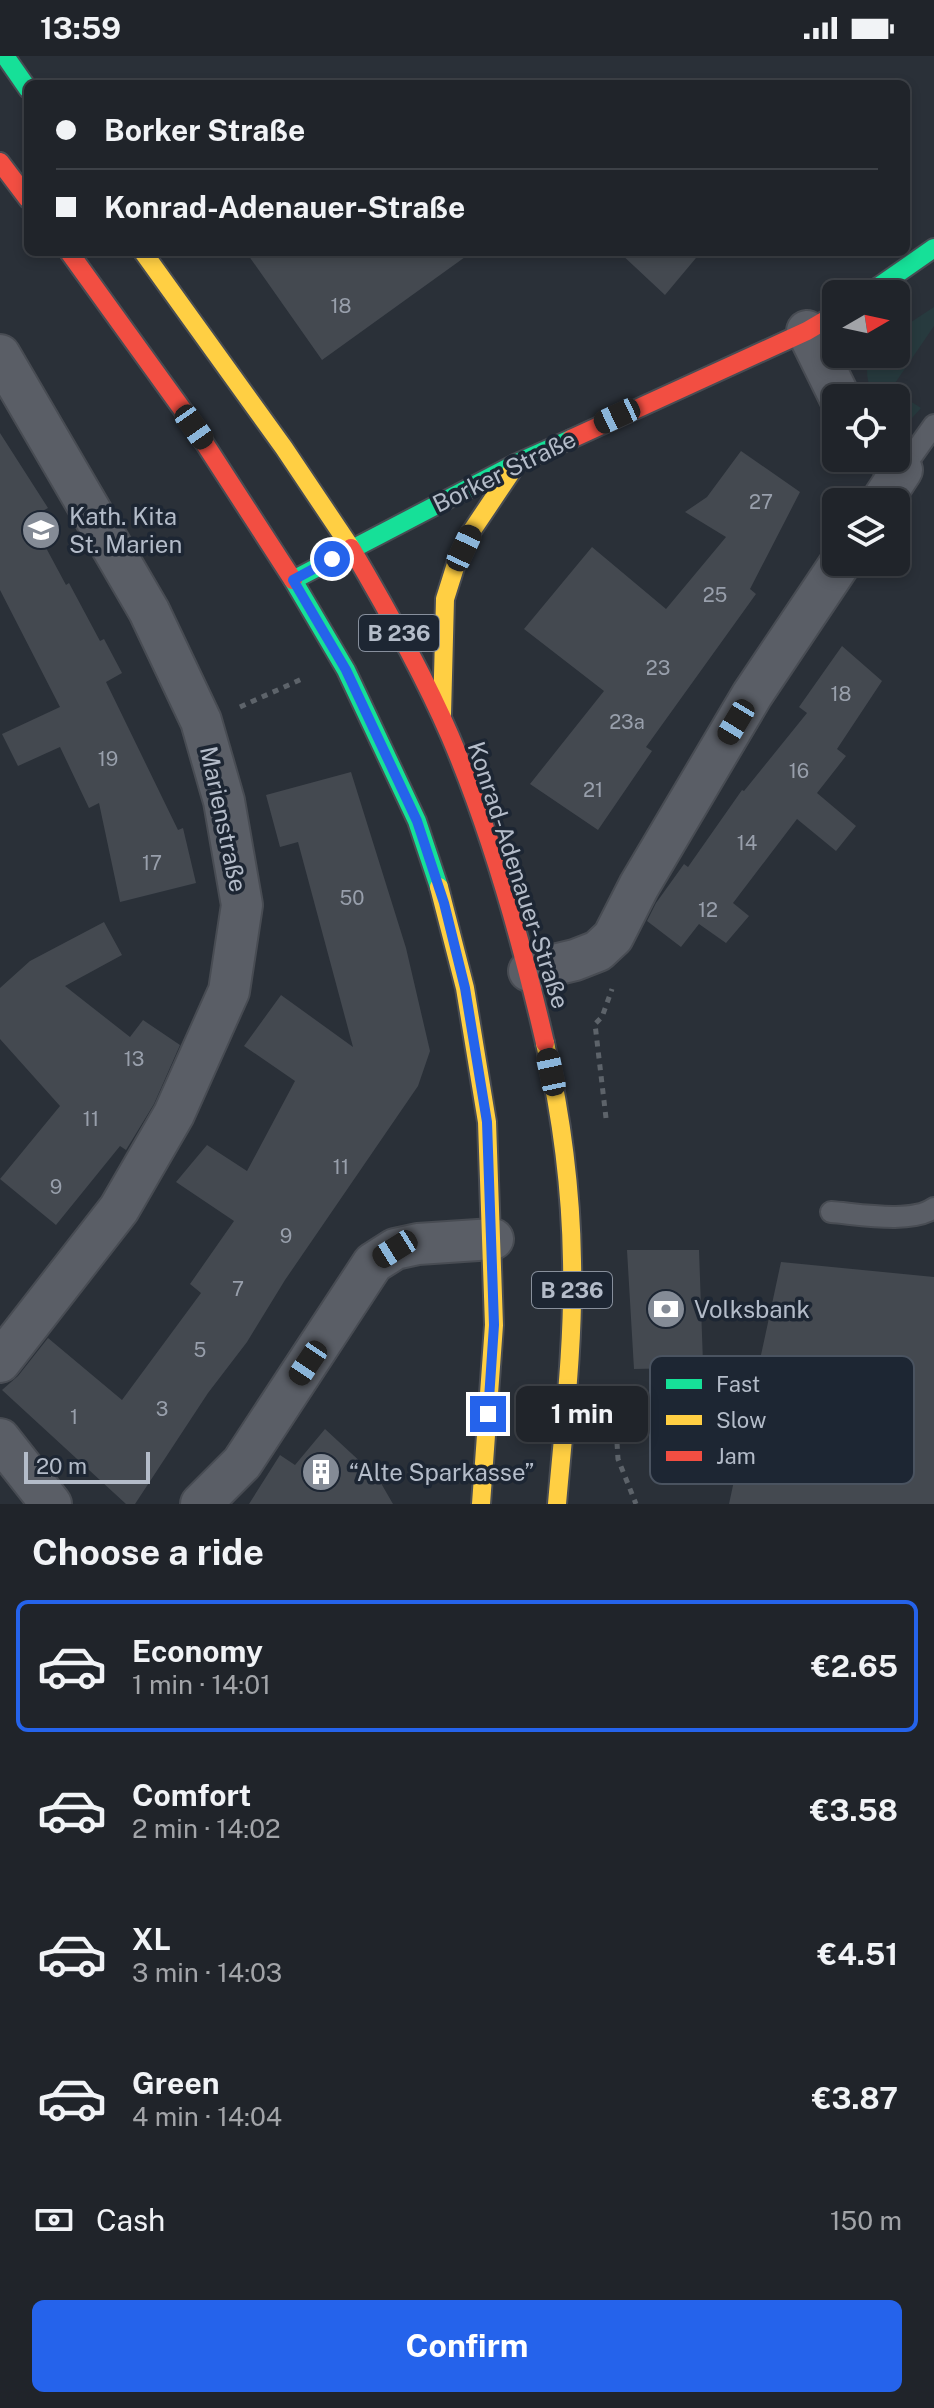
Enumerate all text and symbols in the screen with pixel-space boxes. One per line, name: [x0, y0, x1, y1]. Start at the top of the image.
text: 13:59: [40, 10, 121, 46]
text: Borker Straße: [104, 112, 305, 148]
text: Konrad-Adenauer-Straße: [104, 189, 465, 225]
north arrow: [822, 280, 910, 368]
map controls: [822, 280, 910, 576]
house number: 18: [330, 294, 352, 318]
button: locate: [822, 384, 910, 472]
car: [590, 395, 644, 437]
car: [170, 400, 218, 454]
street label: Borker Straße: [428, 424, 580, 518]
button: layers: [822, 488, 910, 576]
house number: 27: [749, 490, 773, 514]
place label: Kath. Kita St. Marien: [69, 502, 182, 558]
school or university icon: Kath. Kita St. Marien: [20, 509, 62, 551]
car: [443, 521, 485, 575]
route start: [314, 541, 350, 577]
house number: 25: [703, 583, 727, 607]
road number: B 236: [359, 615, 439, 651]
house number: 23: [646, 656, 670, 680]
house number: 18: [830, 682, 852, 706]
car: [713, 695, 759, 749]
house number: 23a: [609, 710, 645, 734]
street label: Konrad-Adenauer-Straße: [463, 738, 575, 1012]
street label: Marienstraße: [195, 744, 253, 894]
house number: 19: [98, 747, 118, 771]
house number: 16: [789, 759, 809, 783]
house number: 21: [583, 778, 603, 802]
house number: 14: [737, 831, 757, 855]
house number: 17: [142, 851, 162, 875]
house number: 50: [339, 886, 365, 910]
house number: 12: [698, 898, 718, 922]
car: [534, 1046, 568, 1098]
house number: 13: [124, 1047, 144, 1071]
house number: 11: [83, 1107, 99, 1131]
house number: 11: [333, 1155, 349, 1179]
house number: 9: [50, 1175, 62, 1199]
house number: 9: [280, 1224, 292, 1248]
car: [368, 1226, 422, 1272]
road number: B 236: [532, 1272, 612, 1308]
house number: 7: [232, 1277, 244, 1301]
bank icon: Volksbank: [645, 1288, 687, 1330]
place label: Volksbank: [694, 1295, 810, 1323]
car: [285, 1336, 331, 1390]
house number: 5: [194, 1338, 206, 1362]
legend: [650, 1356, 914, 1484]
text: Fast: [716, 1371, 760, 1397]
callout: 1 min: [516, 1386, 648, 1442]
route end: [470, 1396, 506, 1432]
house number: 3: [156, 1397, 168, 1421]
text: 1 min: [551, 1398, 613, 1429]
house number: 1: [70, 1405, 78, 1429]
text: Slow: [716, 1407, 766, 1433]
text: Jam: [716, 1443, 756, 1469]
scale bar: [24, 1448, 150, 1484]
building icon: “Alte Sparkasse”: [300, 1451, 342, 1493]
text: 20 m: [36, 1453, 87, 1479]
place label: “Alte Sparkasse”: [349, 1458, 534, 1486]
text: Choose a ride: [32, 1531, 264, 1573]
icon: car: [36, 1630, 108, 1702]
text: Economy: [132, 1633, 263, 1669]
text: €2.65: [811, 1648, 898, 1684]
text: 1 min · 14:01: [132, 1669, 271, 1700]
icon: car: [36, 1774, 108, 1846]
text: Comfort: [132, 1777, 251, 1813]
text: €3.58: [810, 1792, 898, 1828]
text: 2 min · 14:02: [132, 1813, 281, 1844]
icon: car: [36, 1918, 108, 1990]
text: XL: [132, 1921, 171, 1957]
text: €4.51: [818, 1936, 898, 1972]
text: 3 min · 14:03: [132, 1957, 282, 1988]
icon: car: [36, 2062, 108, 2134]
text: Green: [132, 2065, 219, 2101]
text: €3.87: [812, 2080, 898, 2116]
text: 4 min · 14:04: [132, 2101, 282, 2132]
icon: cash: [32, 2198, 76, 2242]
text: Cash: [96, 2202, 165, 2238]
text: 150 m: [830, 2205, 902, 2236]
button: Confirm: [32, 2300, 902, 2392]

